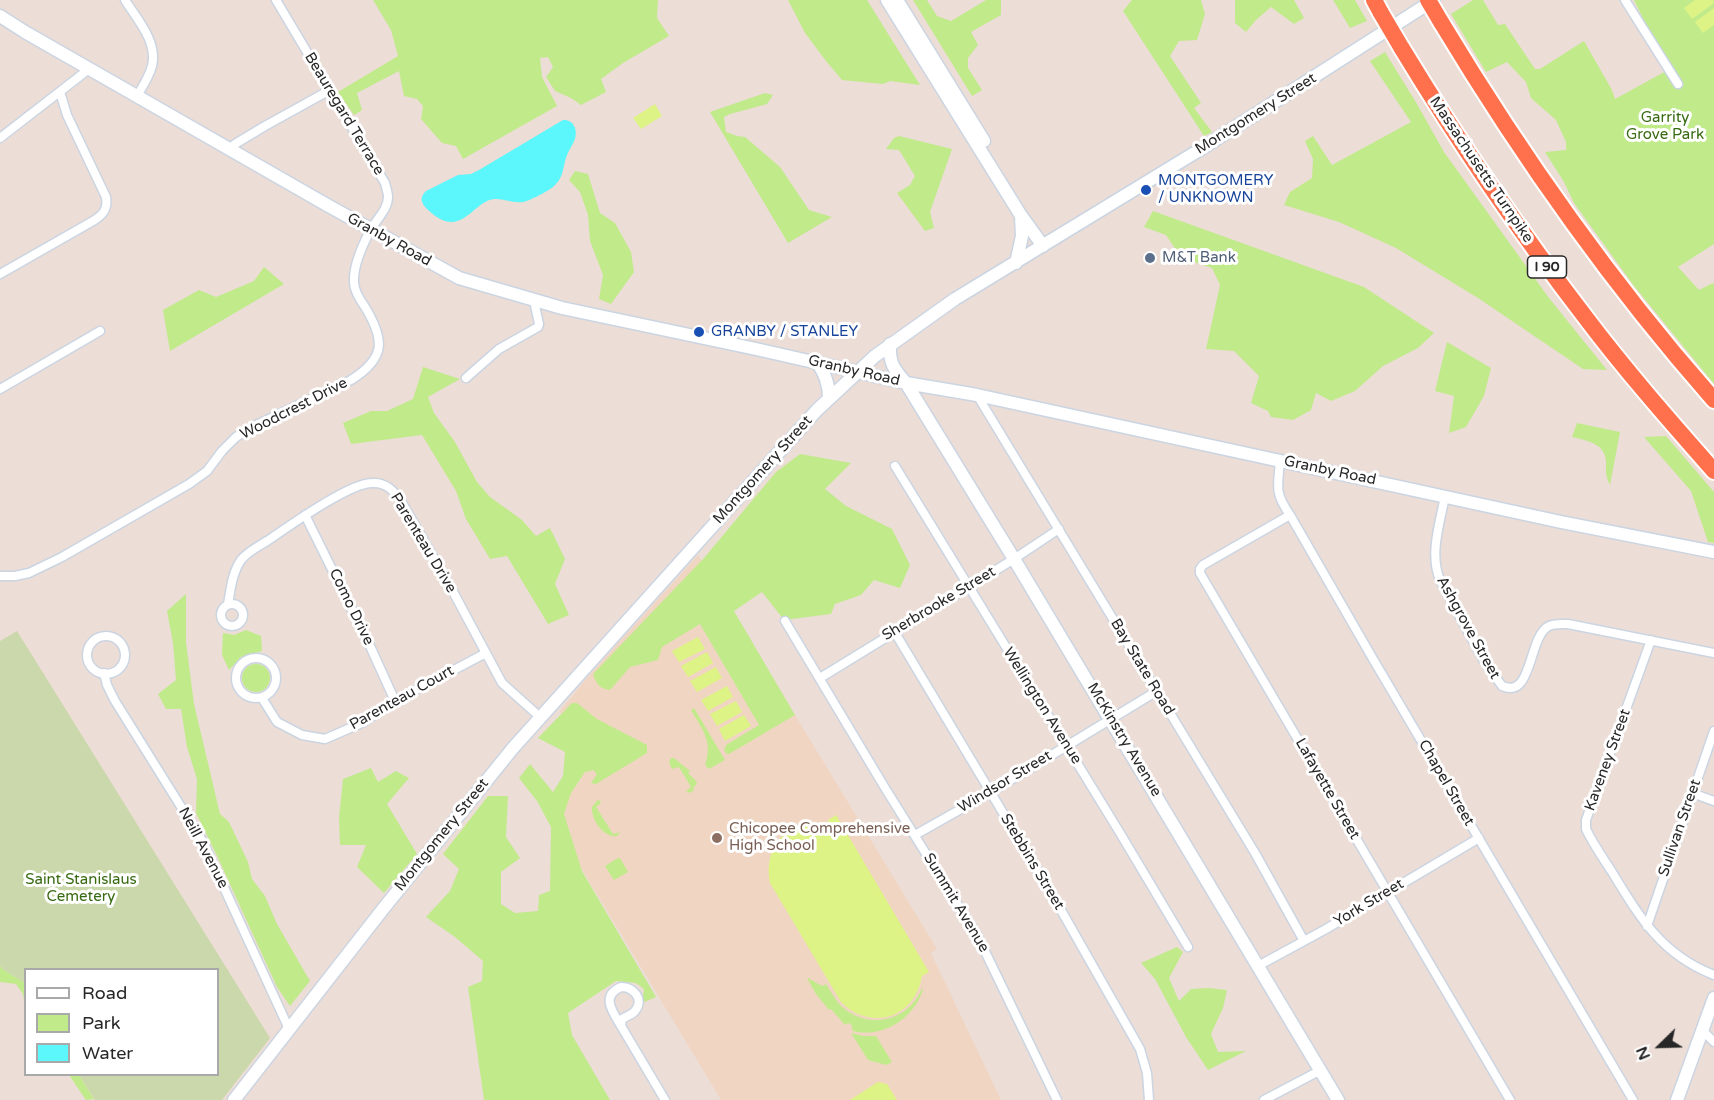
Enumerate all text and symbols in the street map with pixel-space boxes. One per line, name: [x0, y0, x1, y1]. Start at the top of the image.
street label: Beauregard Terrace: [300, 49, 388, 179]
street label: Montgomery Street: [1192, 69, 1320, 159]
street label: Massachusetts Turnpike: [1425, 94, 1537, 246]
park label: Garrity Grove Park: [1626, 109, 1704, 144]
place label: MONTGOMERY / UNKNOWN: [1158, 172, 1273, 207]
marker: MONTGOMERY / UNKNOWN: [1139, 183, 1153, 197]
street label: Granby Road: [344, 209, 434, 271]
place label: M&T Bank: [1162, 249, 1236, 267]
marker: M&T Bank: [1143, 251, 1157, 265]
road number: I 90: [1528, 256, 1566, 278]
place label: GRANBY / STANLEY: [711, 323, 858, 341]
marker: GRANBY / STANLEY: [692, 325, 706, 339]
street label: Granby Road: [806, 352, 902, 390]
street label: Woodcrest Drive: [237, 374, 351, 444]
street label: Montgomery Street: [710, 412, 816, 528]
street label: Granby Road: [1282, 452, 1378, 490]
street label: Parenteau Drive: [386, 490, 460, 596]
street label: Sherbrooke Street: [879, 563, 999, 645]
street label: Como Drive: [325, 566, 377, 648]
street label: Ashgrove Street: [1432, 574, 1504, 682]
street label: Bay State Road: [1106, 616, 1178, 718]
street label: Wellington Avenue: [999, 644, 1085, 768]
street label: Parenteau Court: [347, 662, 457, 734]
street label: McKinstry Avenue: [1083, 680, 1165, 800]
street label: Kaveney Street: [1581, 707, 1635, 813]
street label: Lafayette Street: [1291, 735, 1363, 843]
street label: Chapel Street: [1414, 737, 1478, 829]
street label: Windsor Street: [955, 747, 1055, 817]
street label: Montgomery Street: [391, 775, 493, 895]
street label: Sullivan Street: [1655, 777, 1705, 879]
street label: Neill Avenue: [174, 804, 232, 892]
street label: Stebbins Street: [996, 811, 1068, 913]
place label: Chicopee Comprehensive High School: [729, 820, 910, 855]
marker: Chicopee Comprehensive High School: [710, 831, 724, 845]
street label: Summit Avenue: [919, 850, 993, 956]
park label: Saint Stanislaus Cemetery: [25, 871, 137, 906]
street label: York Street: [1331, 875, 1407, 931]
legend: [24, 968, 219, 1076]
text: Road: [82, 982, 127, 1004]
text: Park: [82, 1012, 120, 1034]
north arrow: [1630, 1016, 1690, 1076]
text: Water: [82, 1042, 133, 1064]
text: N: [1632, 1043, 1655, 1063]

